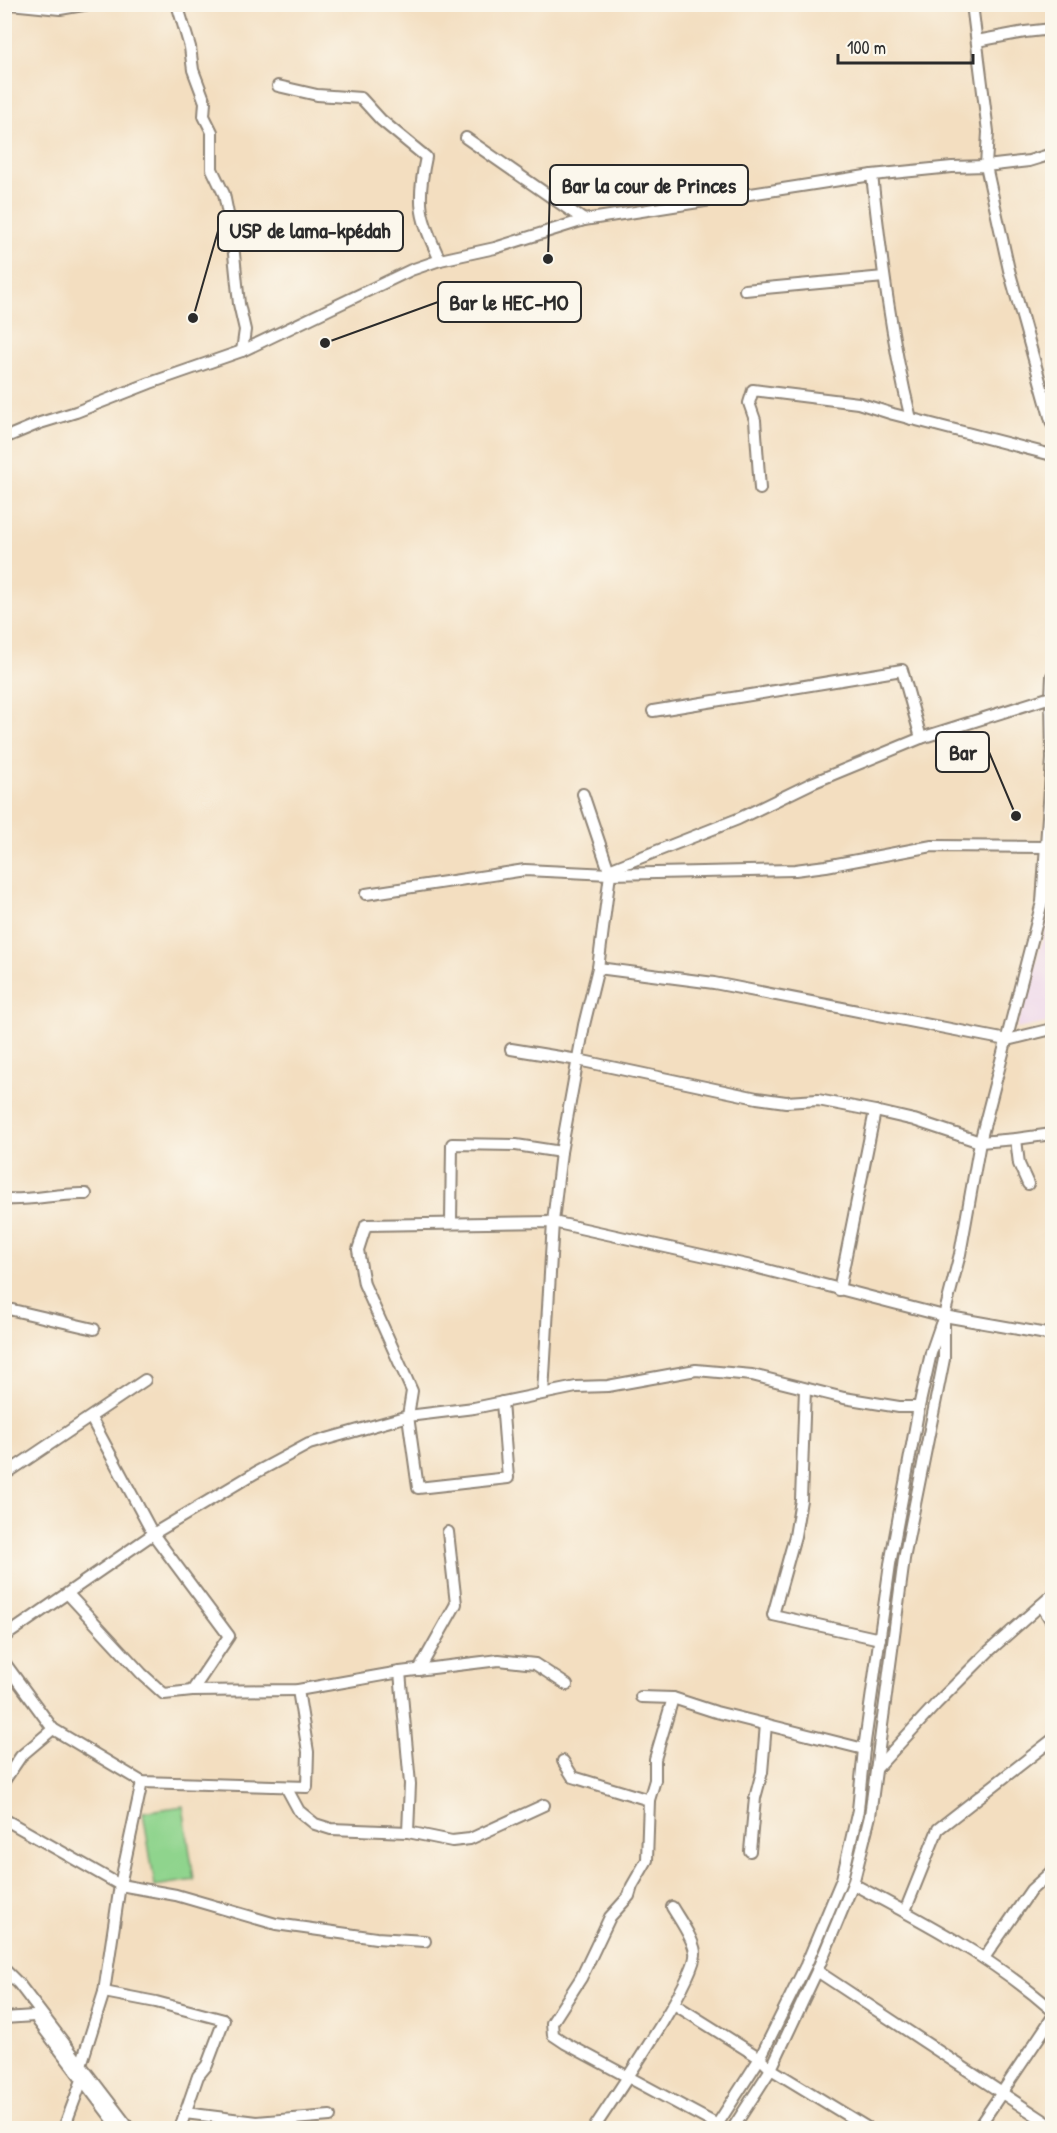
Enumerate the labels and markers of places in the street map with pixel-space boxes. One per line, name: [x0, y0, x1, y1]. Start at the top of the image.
callout: Bar la cour de Princes: [550, 165, 748, 205]
callout: USP de lama-kpédah: [218, 211, 403, 251]
callout: Bar le HEC-MO: [438, 282, 581, 322]
callout: Bar: [936, 732, 989, 772]

